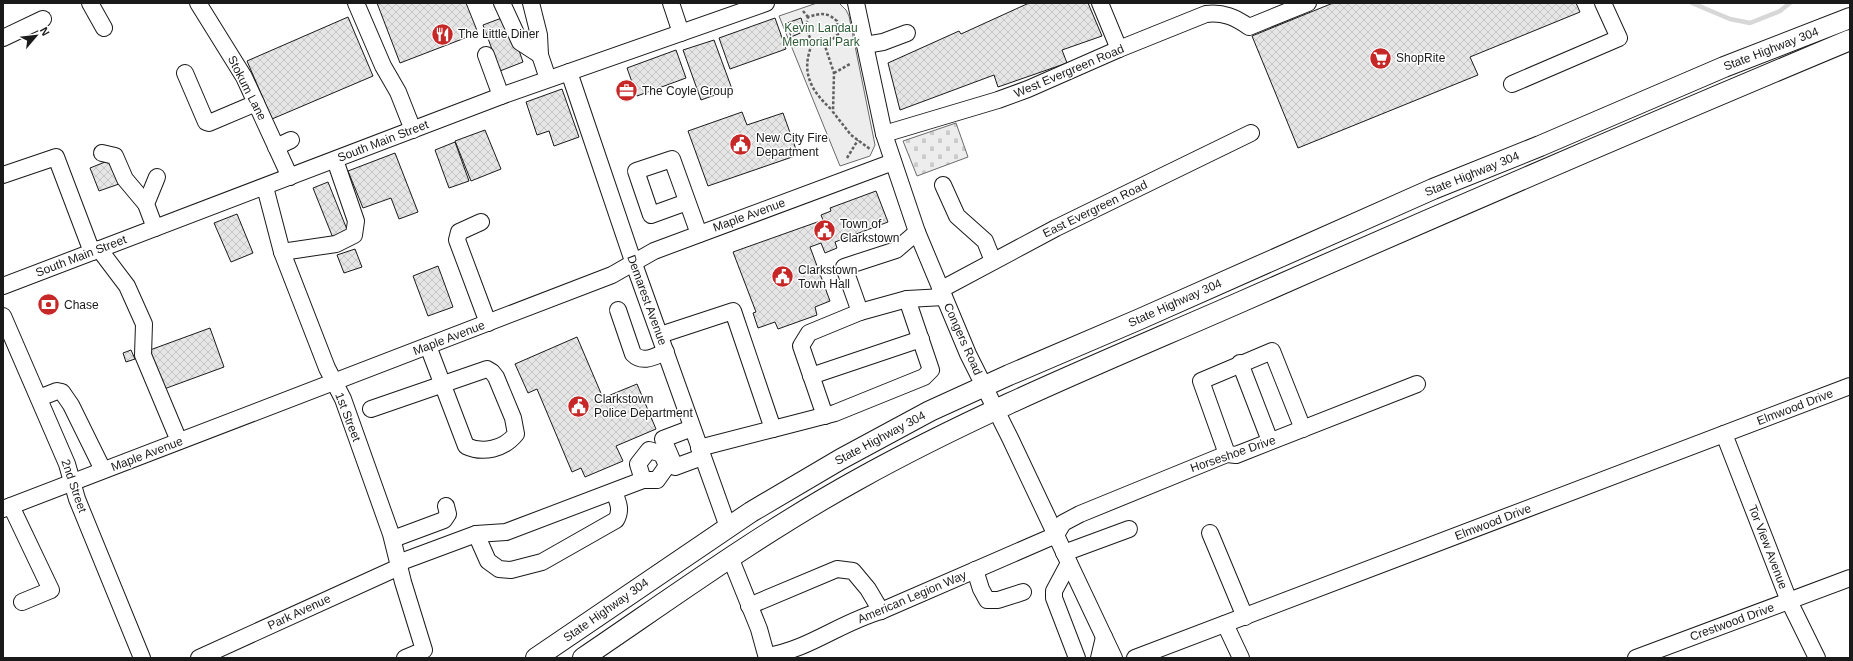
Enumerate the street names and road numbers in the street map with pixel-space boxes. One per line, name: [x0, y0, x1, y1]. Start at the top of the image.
street label: State Highway 304: [1721, 24, 1821, 74]
street label: West Evergreen Road: [1012, 42, 1126, 100]
street label: Stokum Lane: [225, 53, 269, 123]
street label: South Main Street: [336, 117, 431, 165]
street label: State Highway 304: [1423, 149, 1522, 199]
street label: East Evergreen Road: [1040, 178, 1150, 240]
street label: Maple Avenue: [711, 195, 787, 235]
street label: South Main Street: [34, 232, 129, 280]
street label: Demarest Avenue: [624, 253, 670, 347]
street label: State Highway 304: [1126, 276, 1224, 330]
street label: Congers Road: [941, 301, 985, 377]
street label: Maple Avenue: [411, 318, 487, 358]
street label: Elmwood Drive: [1755, 386, 1835, 428]
street label: 1st Street: [332, 391, 364, 444]
street label: State Highway 304: [832, 408, 928, 468]
street label: Horseshoe Drive: [1188, 433, 1278, 475]
street label: Maple Avenue: [109, 434, 185, 474]
street label: 2nd Street: [58, 458, 90, 515]
street label: Elmwood Drive: [1453, 501, 1533, 543]
street label: Tor View Avenue: [1746, 503, 1791, 591]
street label: American Legion Way: [855, 568, 969, 626]
street label: State Highway 304: [561, 575, 652, 645]
street label: Park Avenue: [265, 591, 333, 633]
street label: Crestwood Drive: [1688, 600, 1776, 644]

